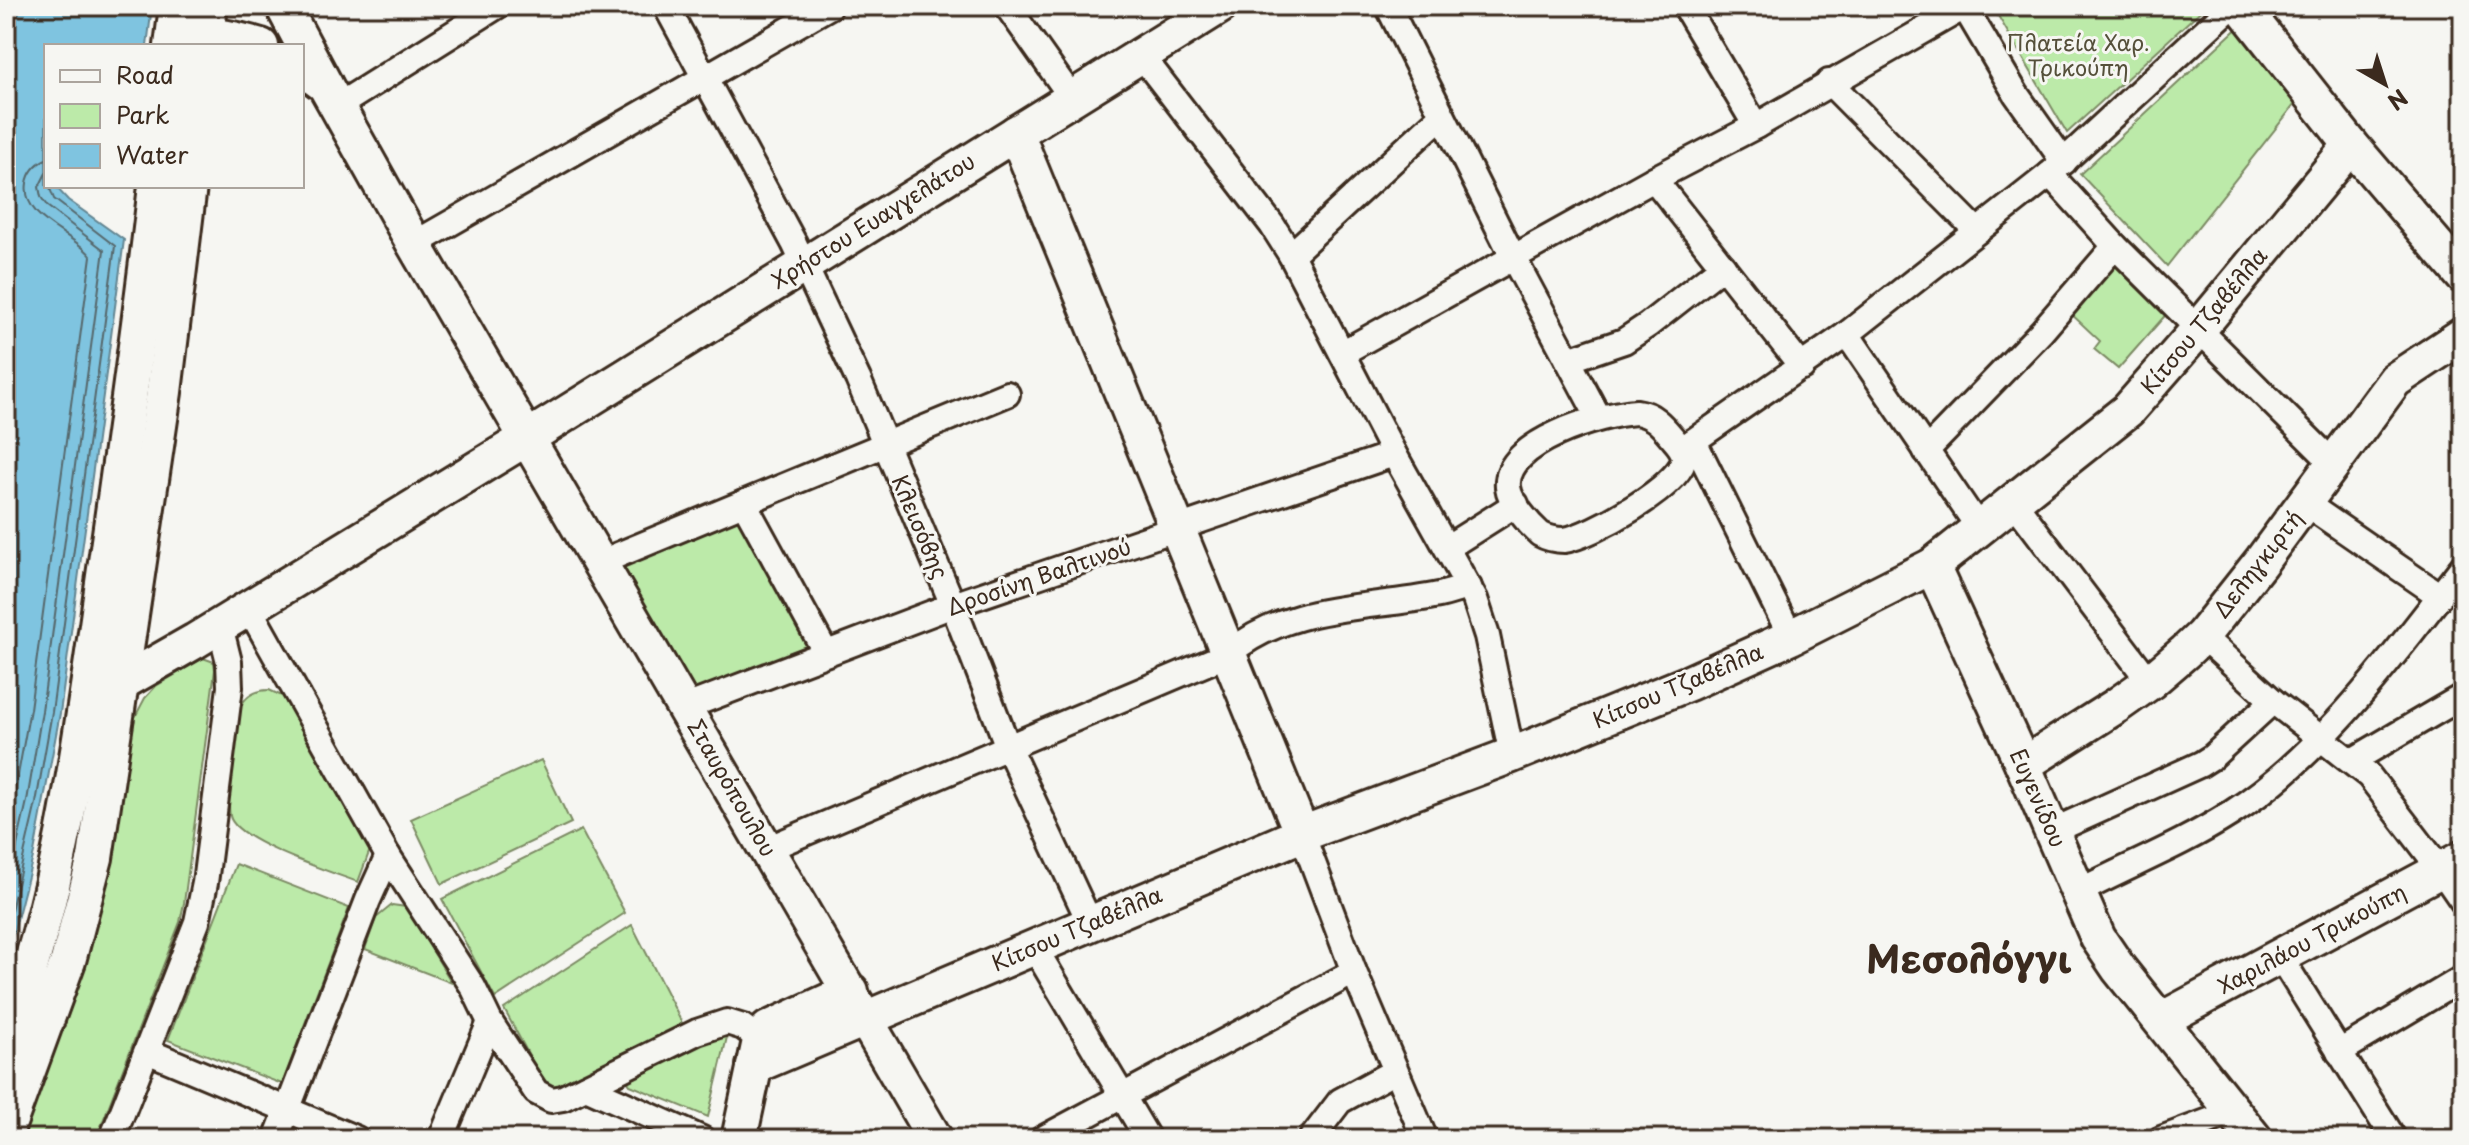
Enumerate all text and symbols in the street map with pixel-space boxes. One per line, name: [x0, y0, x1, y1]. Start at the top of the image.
park label: Πλατεία Χαρ. Τρικούπη: [2006, 25, 2150, 83]
legend: [44, 44, 304, 188]
north arrow: [2345, 44, 2425, 124]
text: Road: [116, 56, 174, 92]
text: N: [2381, 82, 2416, 119]
text: Park: [116, 96, 170, 132]
text: Water: [116, 136, 189, 172]
street label: Χρήστου Ευαγγελάτου: [764, 143, 981, 296]
street label: Κίτσου Τζαβέλλα: [2132, 240, 2274, 401]
street label: Κλεισόβης: [885, 469, 958, 583]
street label: Δεληγκιρτή: [2204, 502, 2309, 624]
street label: Δροσίνη Βαλτινού: [942, 529, 1135, 623]
street label: Κίτσου Τζαβέλλα: [1587, 634, 1768, 735]
street label: Σταυρόπουλου: [681, 712, 786, 862]
street label: Ευγενίδου: [2003, 743, 2076, 852]
street label: Χαριλάου Τρικούπη: [2211, 874, 2411, 1001]
street label: Κίτσου Τζαβέλλα: [986, 877, 1167, 978]
district label: Μεσολόγγι: [1866, 929, 2072, 986]

